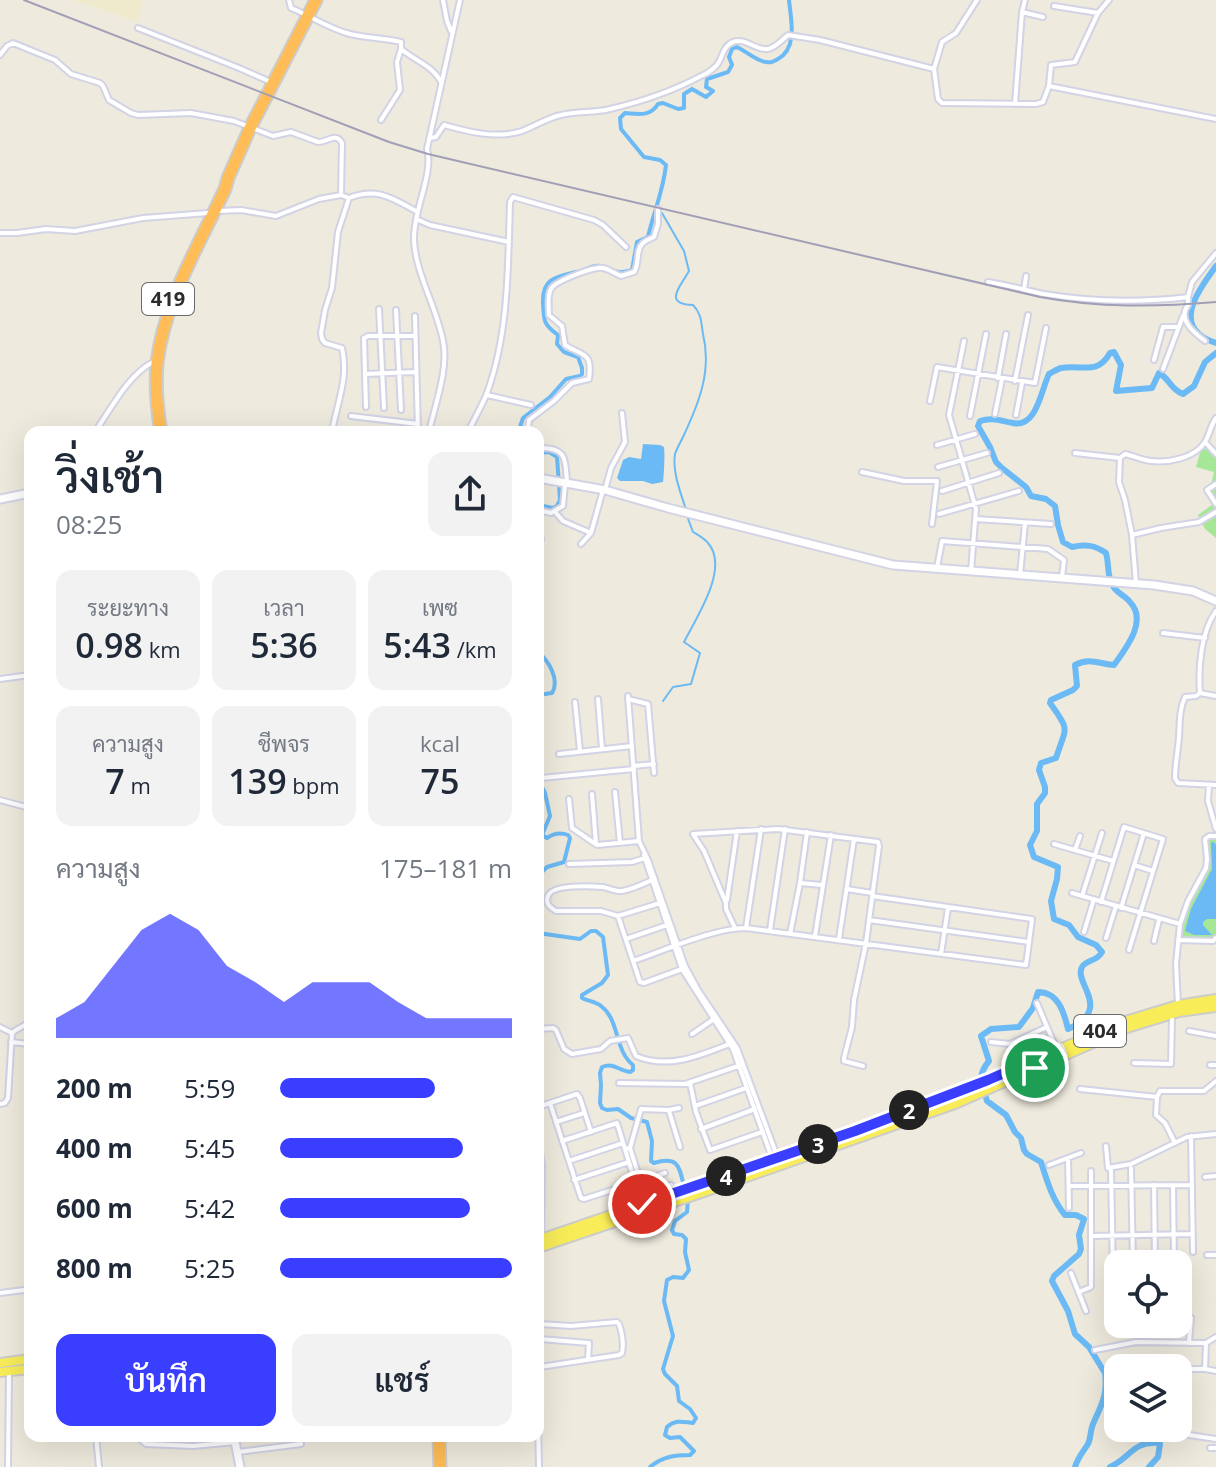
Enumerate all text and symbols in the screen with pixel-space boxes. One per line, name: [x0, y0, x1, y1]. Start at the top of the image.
road number: 419: [142, 283, 194, 315]
text: วิ่งเช้า: [56, 446, 164, 506]
button: share: [428, 452, 512, 536]
text: 08:25: [56, 506, 122, 542]
text: ระยะทาง: [87, 592, 169, 622]
text: เวลา: [263, 592, 305, 622]
text: เพซ: [422, 592, 458, 622]
text: 0.98: [75, 622, 143, 668]
text: 5:36: [250, 622, 318, 668]
text: 5:43: [383, 622, 451, 668]
text: km: [143, 634, 181, 664]
text: /km: [451, 634, 497, 664]
text: ความสูง: [92, 728, 164, 758]
text: ชีพจร: [258, 728, 310, 758]
text: kcal: [420, 728, 460, 758]
text: 7: [105, 758, 125, 804]
text: 139: [228, 758, 287, 804]
text: 75: [421, 758, 459, 804]
text: m: [125, 770, 151, 800]
text: bpm: [287, 770, 340, 800]
text: ความสูง: [56, 850, 140, 886]
text: 175–181 m: [379, 850, 512, 886]
road number: 404: [1074, 1015, 1126, 1047]
pin: [1001, 1034, 1069, 1102]
icon: arrive: [1013, 1046, 1057, 1090]
text: 200 m: [56, 1070, 133, 1106]
text: 5:59: [184, 1070, 235, 1106]
pin: 2: [889, 1090, 929, 1130]
text: 2: [903, 1095, 915, 1125]
pin: 3: [798, 1124, 838, 1164]
text: 3: [812, 1129, 824, 1159]
text: 400 m: [56, 1130, 133, 1166]
text: 5:45: [184, 1130, 235, 1166]
pin: 4: [706, 1156, 746, 1196]
text: 4: [720, 1161, 732, 1191]
pin: [608, 1170, 676, 1238]
icon: check: [620, 1182, 664, 1226]
text: 600 m: [56, 1190, 133, 1226]
text: 5:42: [184, 1190, 235, 1226]
text: 800 m: [56, 1250, 133, 1286]
text: 5:25: [184, 1250, 235, 1286]
map controls: [1104, 1250, 1192, 1442]
button: locate: [1104, 1250, 1192, 1338]
button: บันทึก: [56, 1334, 276, 1426]
button: แชร์: [292, 1334, 512, 1426]
button: layers: [1104, 1354, 1192, 1442]

